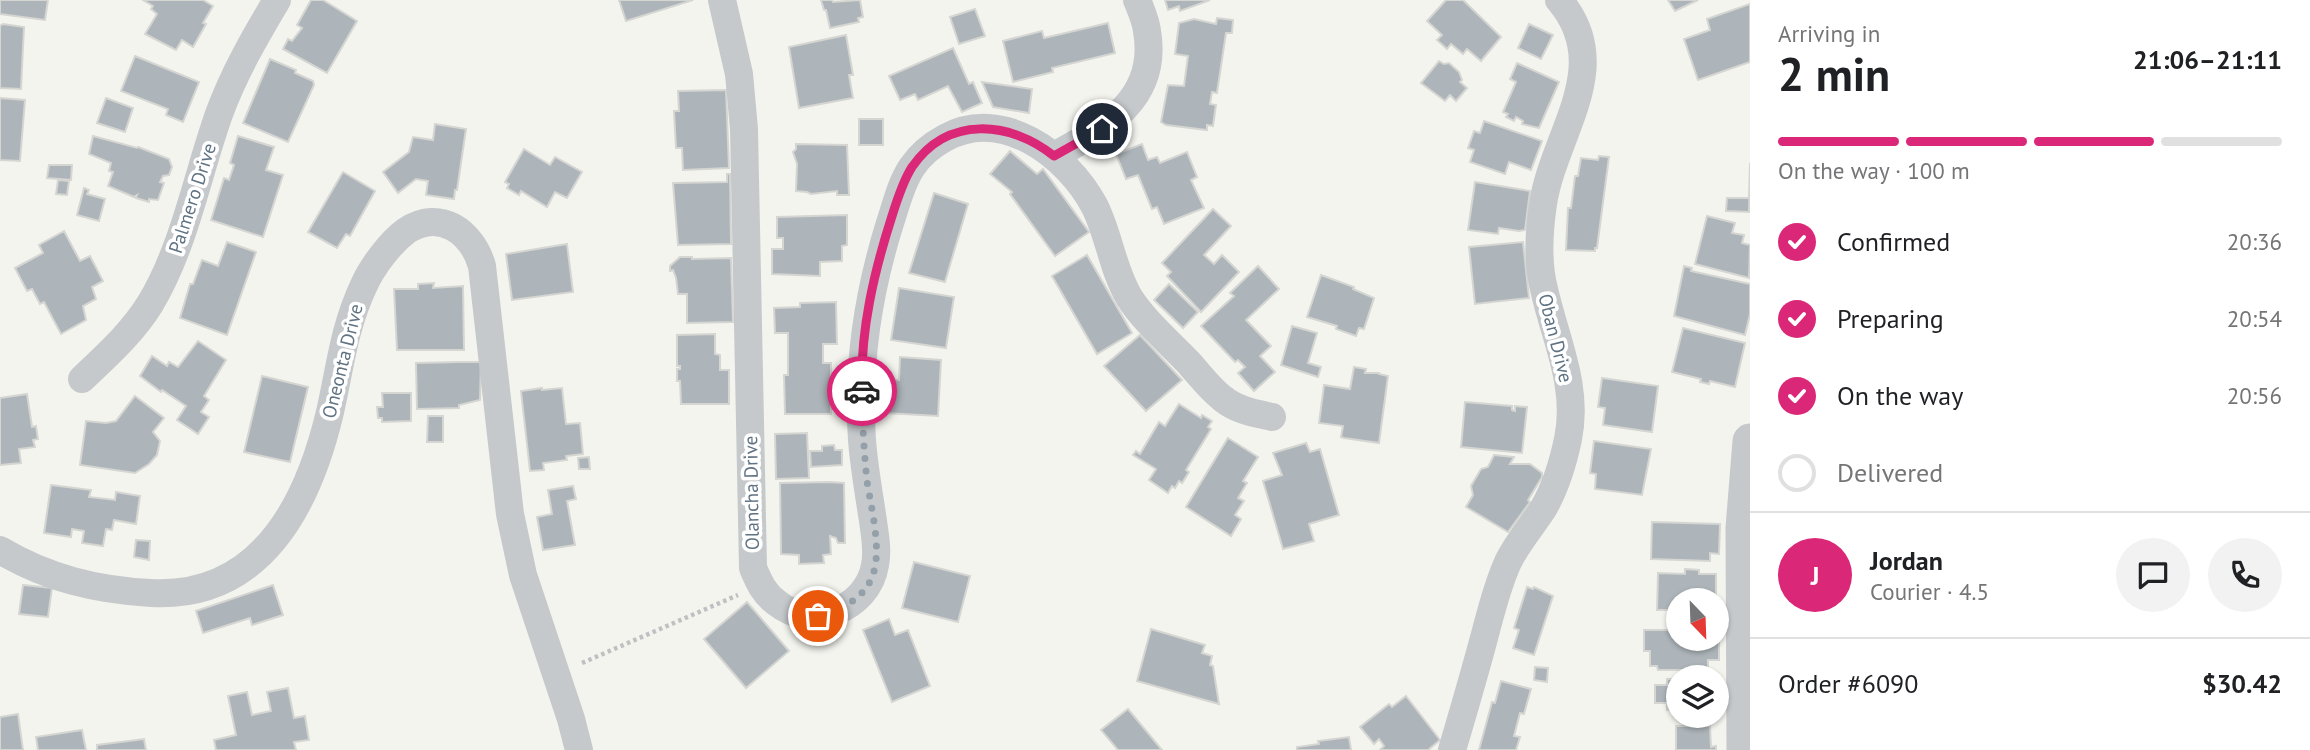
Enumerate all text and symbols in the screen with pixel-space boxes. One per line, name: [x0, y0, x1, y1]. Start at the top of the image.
text: Arriving in: [1778, 19, 1880, 48]
text: 21:06–21:11: [2133, 43, 2282, 76]
text: 2 min: [1778, 44, 1890, 104]
pin: [1072, 99, 1132, 159]
icon: home: [1083, 110, 1121, 148]
street label: Palmero Drive: [163, 140, 221, 256]
text: On the way · 100 m: [1778, 156, 1970, 185]
icon: check: [1778, 223, 1816, 261]
text: Confirmed: [1837, 225, 1950, 258]
text: 20:36: [2227, 227, 2282, 256]
street label: Oban Drive: [1533, 291, 1579, 385]
icon: check: [1778, 300, 1816, 338]
street label: Oneonta Drive: [316, 301, 368, 421]
text: Preparing: [1837, 302, 1944, 335]
text: 20:54: [2227, 304, 2282, 333]
courier: [827, 356, 897, 426]
icon: car: [843, 372, 881, 410]
icon: check: [1778, 377, 1816, 415]
text: On the way: [1837, 379, 1963, 412]
text: 20:56: [2227, 381, 2282, 410]
street label: Olancha Drive: [738, 436, 764, 550]
text: Delivered: [1837, 456, 1943, 489]
button: chat: [2116, 538, 2190, 612]
button: phone: [2208, 538, 2282, 612]
text: Jordan: [1870, 544, 1943, 577]
text: J: [1811, 559, 1819, 592]
text: Courier · 4.5: [1870, 577, 1989, 606]
pin: [788, 586, 848, 646]
north arrow: [1666, 588, 1729, 651]
map controls: [1666, 588, 1729, 728]
icon: bag: [799, 597, 837, 635]
button: layers: [1666, 665, 1729, 728]
text: Order #6090: [1778, 667, 1918, 700]
text: $30.42: [2202, 667, 2282, 700]

